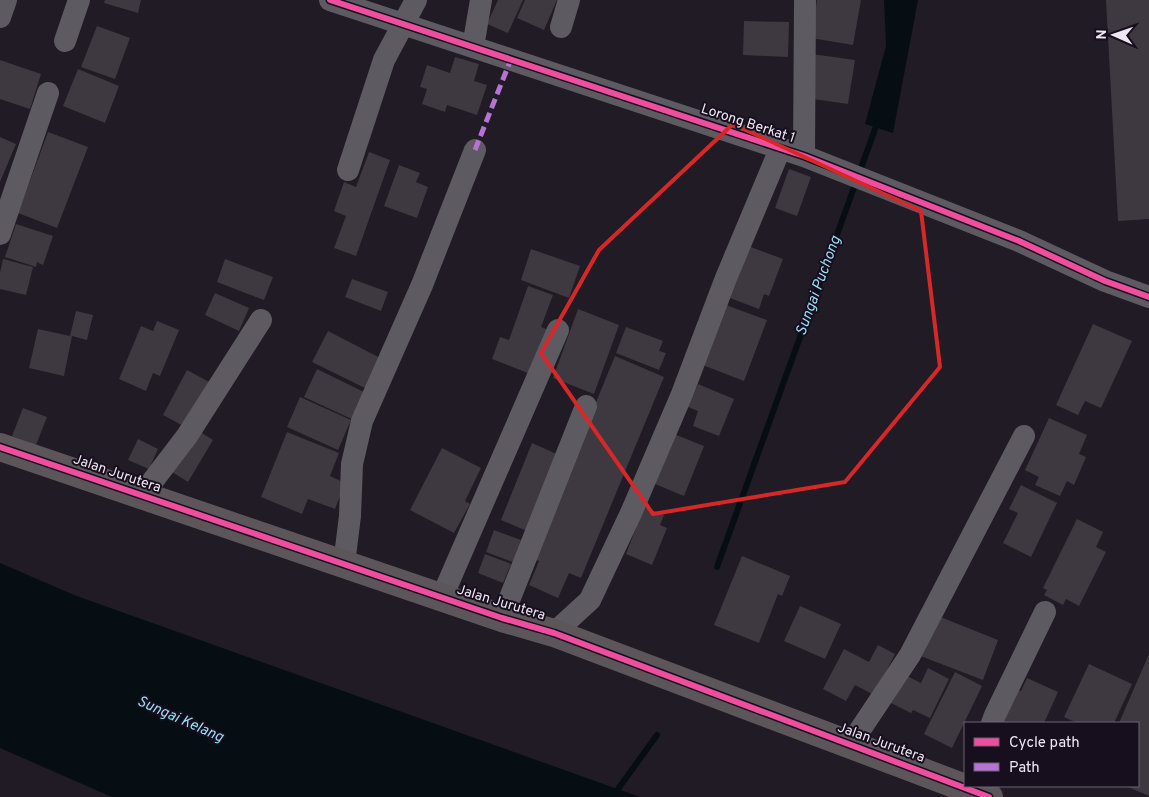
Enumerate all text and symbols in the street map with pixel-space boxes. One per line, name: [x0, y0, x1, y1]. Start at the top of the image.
north arrow: [1089, 10, 1139, 60]
text: N: [1094, 29, 1111, 40]
street label: Lorong Berkat 1: [699, 101, 797, 147]
water label: Sungai Puchong: [792, 233, 846, 338]
street label: Jalan Jurutera: [71, 451, 163, 497]
street label: Jalan Jurutera: [455, 581, 547, 625]
water label: Sungai Kelang: [134, 692, 227, 748]
street label: Jalan Jurutera: [835, 719, 927, 767]
legend: [964, 722, 1139, 787]
text: Cycle path: [1009, 734, 1080, 753]
text: Path: [1009, 759, 1040, 778]

